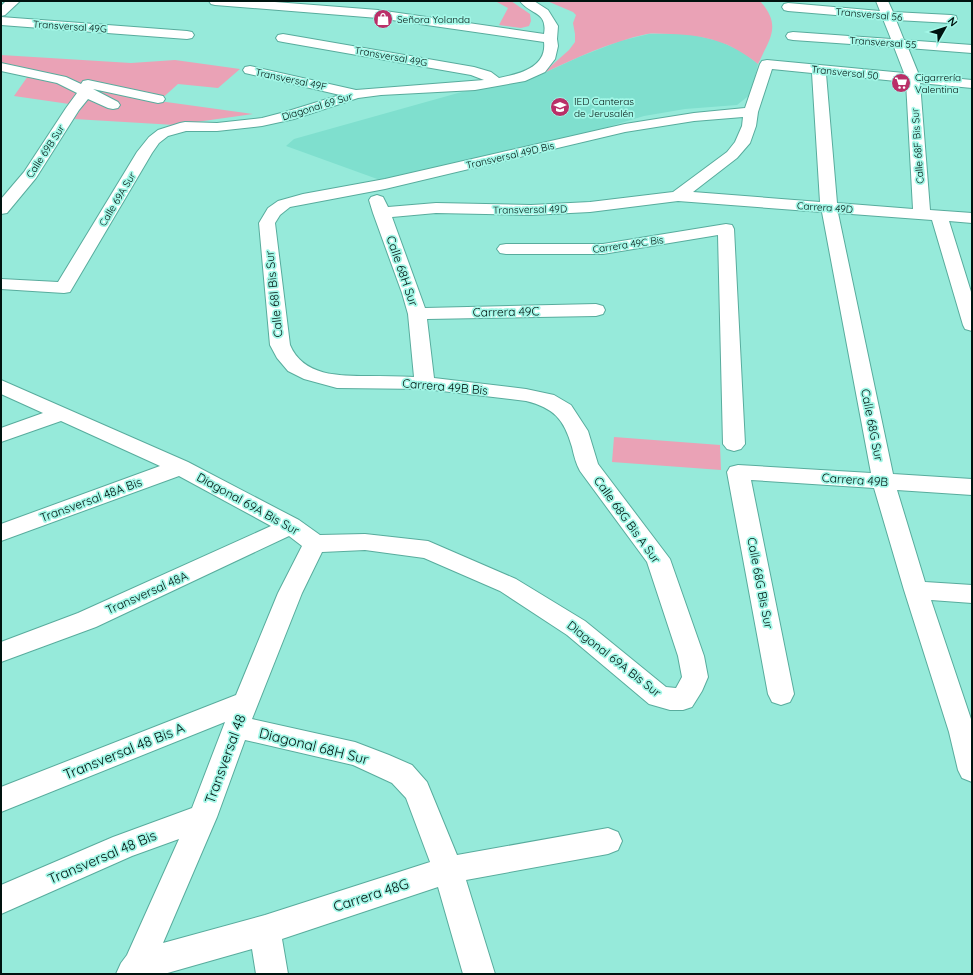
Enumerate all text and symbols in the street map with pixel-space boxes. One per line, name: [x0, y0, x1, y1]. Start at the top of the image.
street label: Transversal 56: [835, 5, 904, 24]
shop icon: Señora Yolanda: [372, 8, 394, 30]
north arrow: [925, 8, 965, 48]
place label: Señora Yolanda: [397, 13, 470, 26]
text: N: [945, 14, 961, 29]
street label: Transversal 49G: [33, 17, 107, 36]
street label: Transversal 55: [849, 34, 917, 51]
street label: Transversal 49G: [353, 44, 428, 69]
street label: Transversal 50: [811, 62, 879, 83]
street label: Transversal 49F: [254, 66, 328, 93]
place label: Cigarrería Valentina: [915, 71, 961, 96]
supermarket icon: Cigarrería Valentina: [890, 72, 912, 94]
street label: Diagonal 69 Sur: [280, 90, 354, 123]
place label: IED Canteras de Jerusalén: [574, 95, 634, 120]
school or university icon: IED Canteras de Jerusalén: [549, 96, 571, 118]
street label: Calle 68F Bis Sur: [908, 108, 927, 184]
street label: Calle 69B Sur: [23, 122, 68, 180]
street label: Transversal 49D Bis: [465, 139, 556, 172]
street label: Calle 69A Sur: [96, 170, 139, 229]
street label: Carrera 49D: [797, 199, 853, 216]
street label: Transversal 49D: [493, 202, 567, 217]
street label: Carrera 49C Bis: [592, 233, 665, 256]
street label: Calle 68H Sur: [383, 234, 422, 308]
street label: Calle 68I Bis Sur: [261, 250, 286, 338]
street label: Carrera 49C: [473, 303, 540, 320]
street label: Carrera 49B Bis: [402, 375, 489, 398]
street label: Calle 68G Sur: [858, 387, 887, 463]
street label: Diagonal 69A Bis Sur: [194, 469, 302, 538]
street label: Carrera 49B: [821, 470, 889, 489]
street label: Calle 68G Bis A Sur: [591, 473, 664, 566]
street label: Transversal 48A Bis: [38, 474, 144, 525]
street label: Calle 68G Bis Sur: [744, 536, 777, 630]
street label: Transversal 48A: [103, 568, 190, 617]
street label: Diagonal 69A Bis Sur: [564, 617, 664, 700]
street label: Transversal 48: [201, 712, 249, 806]
street label: Transversal 48 Bis A: [61, 718, 187, 784]
street label: Diagonal 68H Sur: [257, 724, 371, 768]
street label: Transversal 48 Bis: [45, 826, 159, 888]
street label: Carrera 48G: [331, 874, 411, 916]

